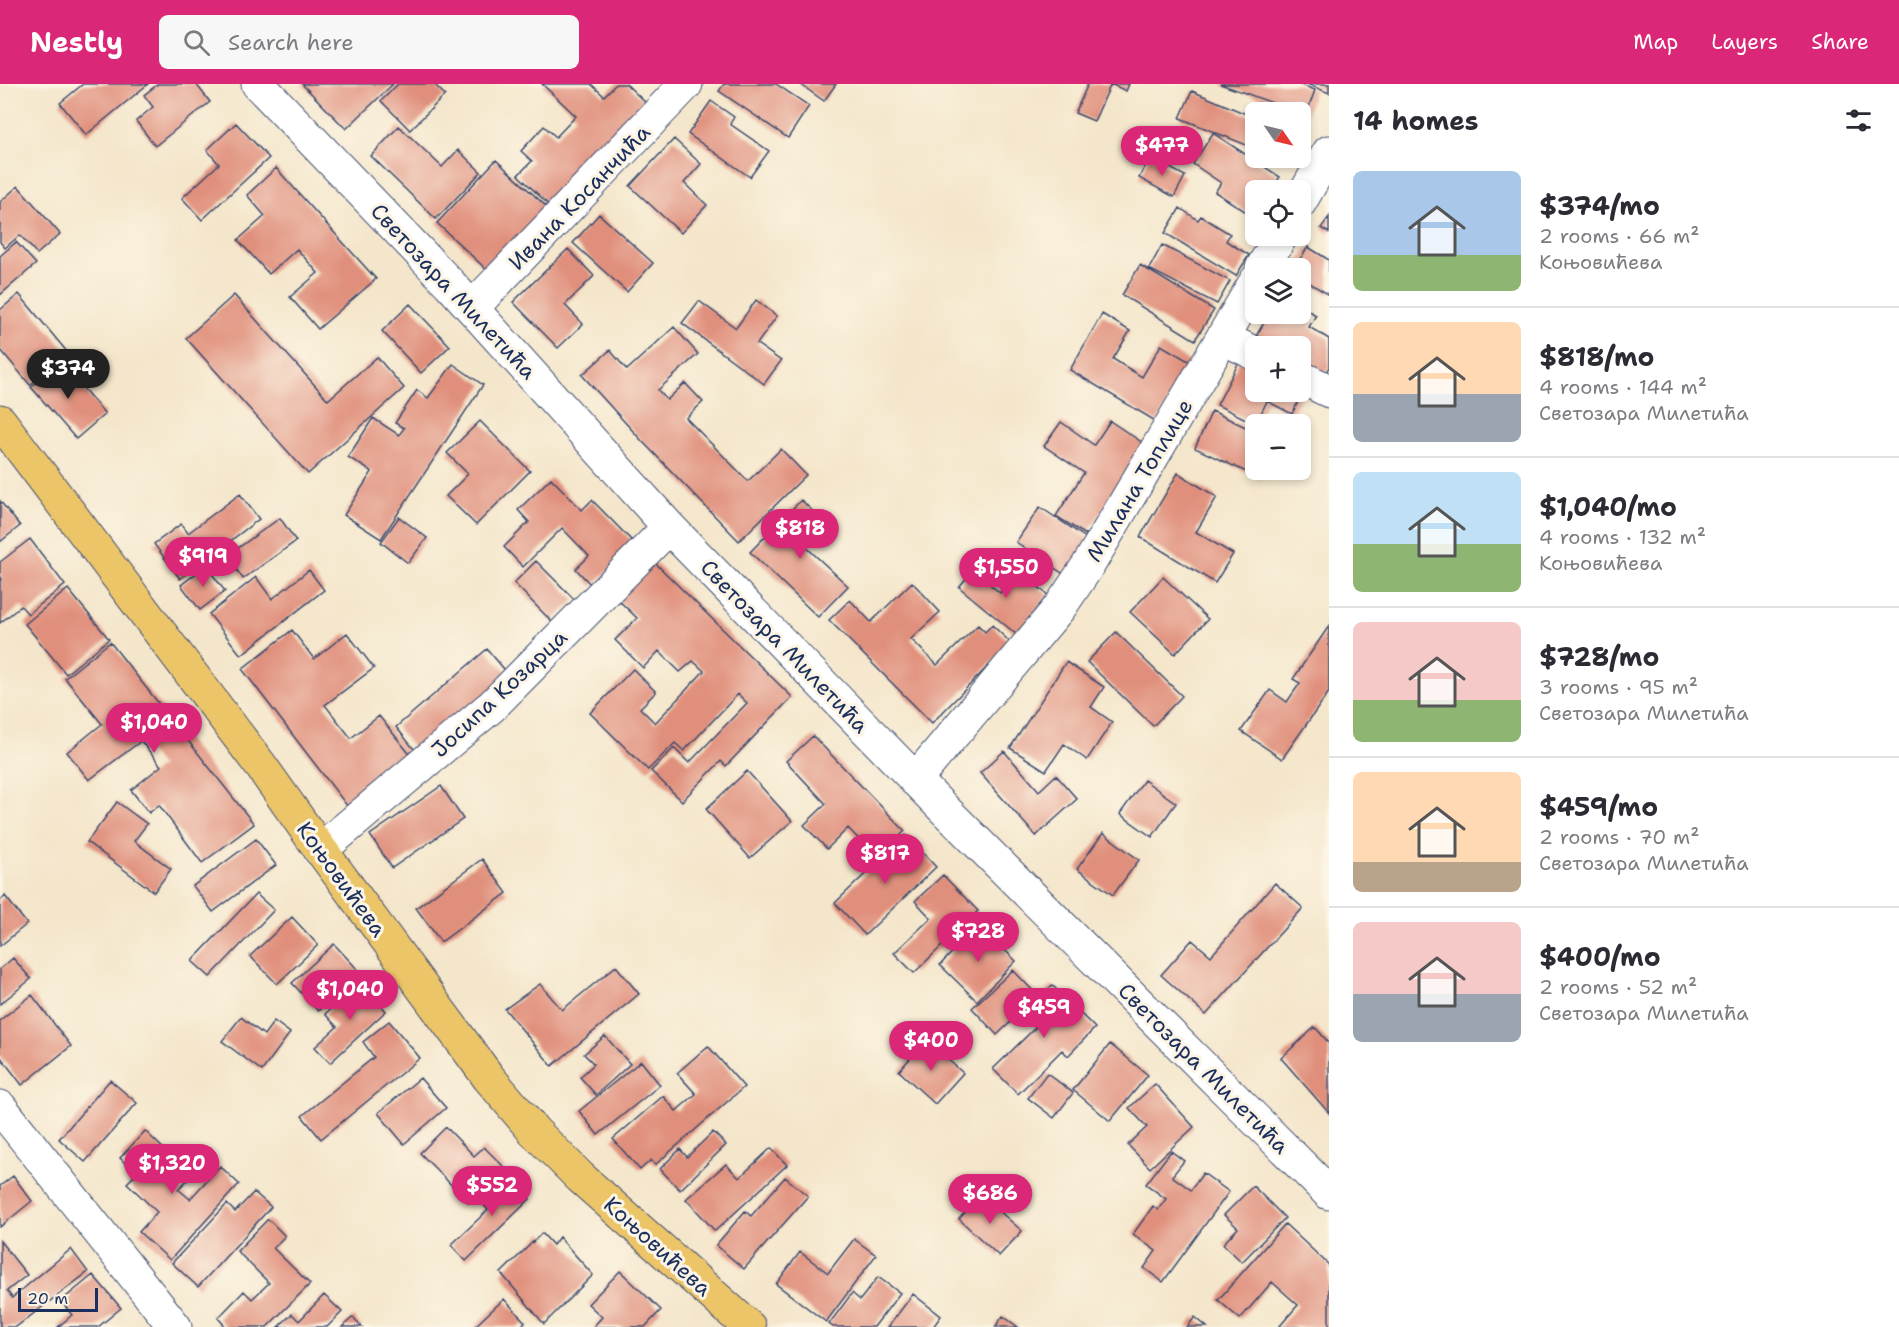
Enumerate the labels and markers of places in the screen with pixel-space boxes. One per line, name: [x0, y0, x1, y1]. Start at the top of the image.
pin: $477: [1126, 126, 1198, 177]
pin: $374: [32, 349, 104, 400]
pin: $818: [764, 509, 836, 560]
pin: $919: [167, 537, 239, 588]
pin: $1,550: [957, 548, 1055, 599]
pin: $1,040: [105, 703, 203, 754]
pin: $817: [849, 834, 921, 885]
pin: $728: [942, 912, 1014, 963]
pin: $1,040: [301, 970, 399, 1021]
pin: $459: [1008, 988, 1080, 1039]
pin: $400: [895, 1021, 967, 1072]
pin: $1,320: [123, 1144, 221, 1195]
pin: $552: [456, 1166, 528, 1217]
pin: $686: [954, 1174, 1026, 1225]

